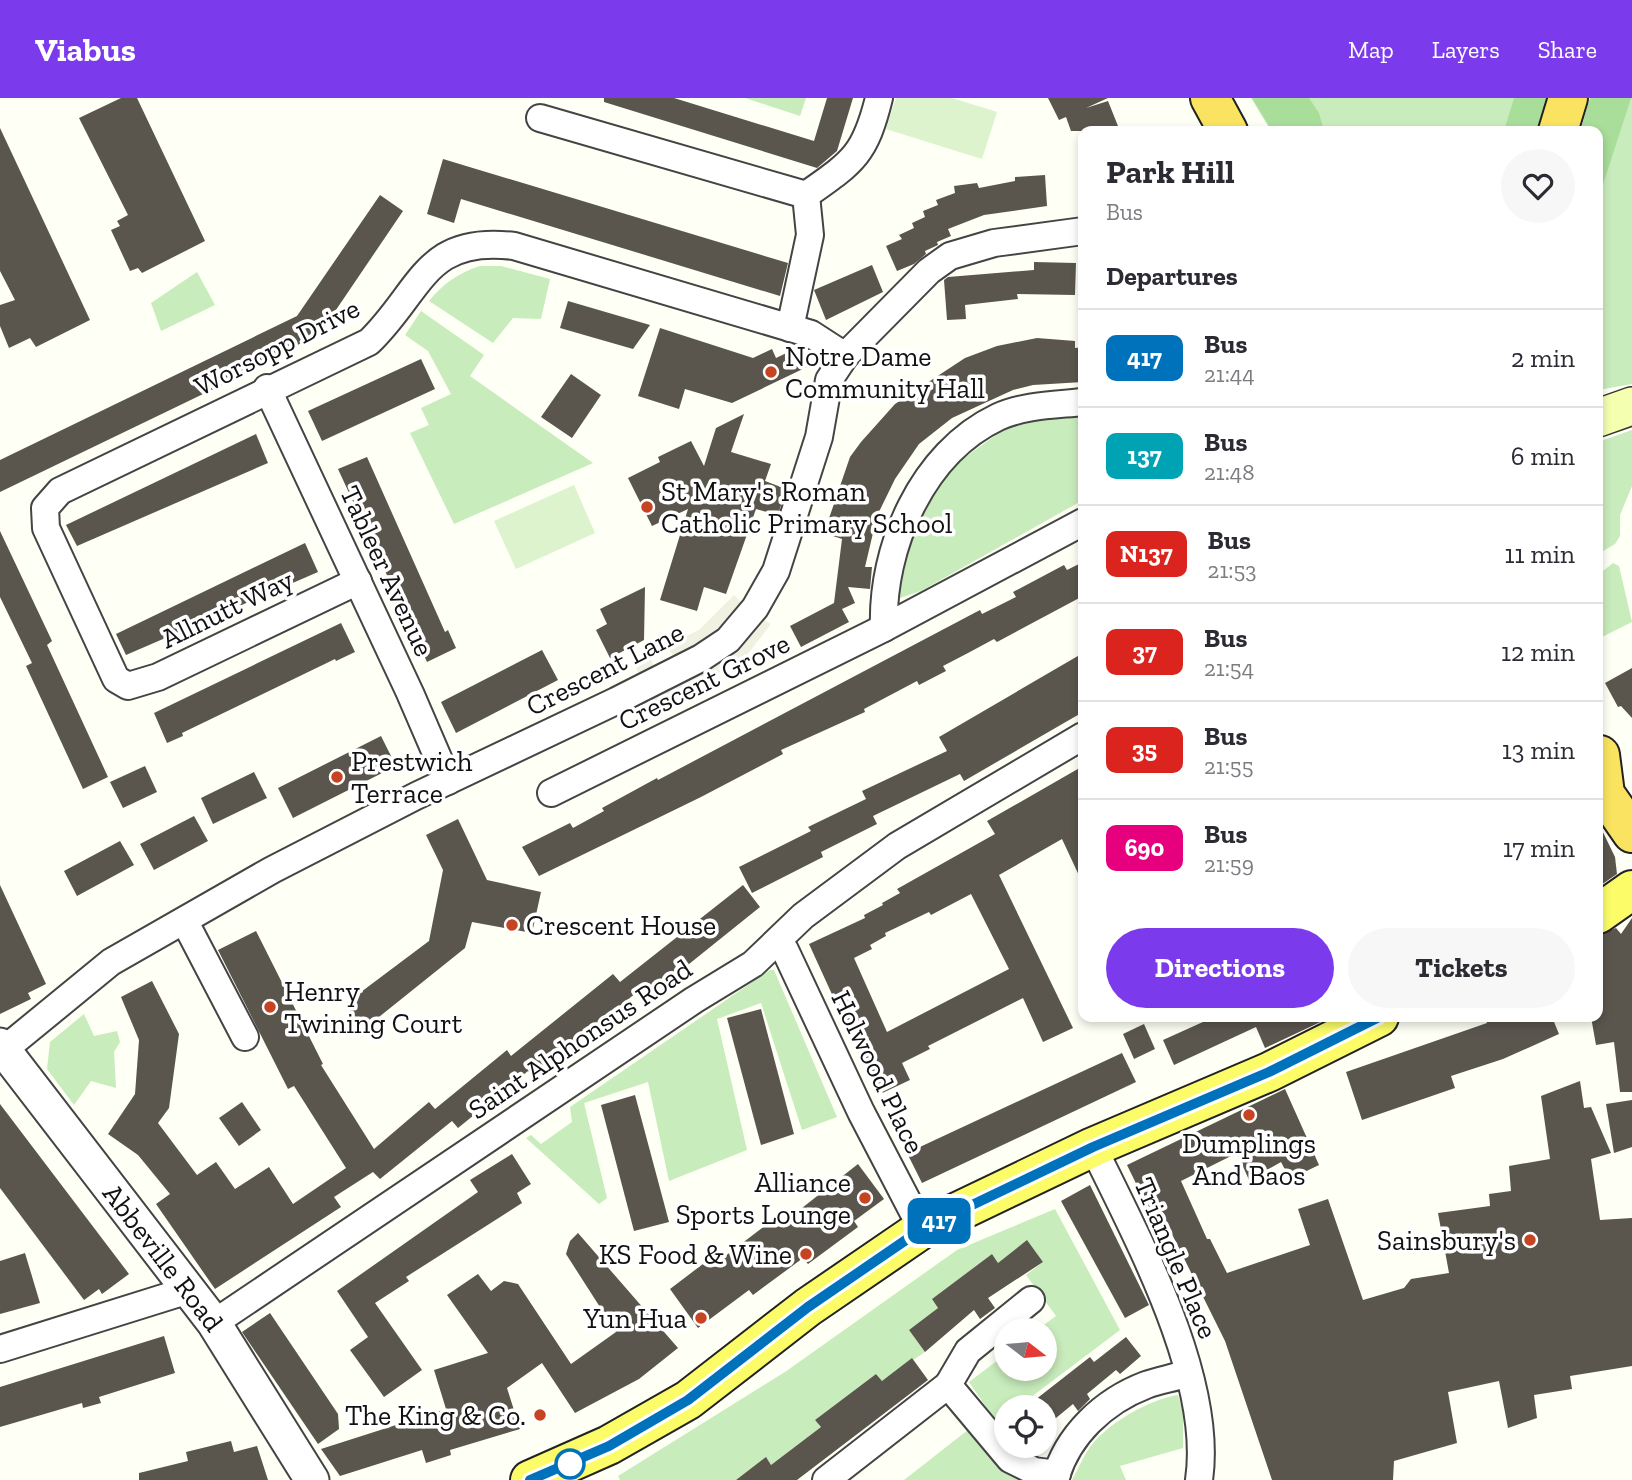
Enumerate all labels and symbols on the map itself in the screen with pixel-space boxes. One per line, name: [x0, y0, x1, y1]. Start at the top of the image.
street label: Worsopp Drive: [189, 291, 365, 403]
place label: Notre Dame Community Hall: [785, 340, 985, 405]
marker: Notre Dame Community Hall: [763, 364, 779, 380]
place label: St Mary's Roman Catholic Primary School: [661, 475, 952, 540]
street label: Tableer Avenue: [333, 480, 441, 662]
marker: St Mary's Roman Catholic Primary School: [639, 499, 655, 515]
street label: Allnutt Way: [155, 562, 299, 655]
street label: Crescent Lane: [521, 615, 689, 723]
street label: Crescent Grove: [613, 626, 795, 738]
place label: Prestwich Terrace: [351, 745, 473, 810]
marker: Prestwich Terrace: [329, 769, 345, 785]
place label: Crescent House: [526, 909, 716, 942]
marker: Crescent House: [504, 917, 520, 933]
street label: Saint Alphonsus Road: [462, 952, 698, 1126]
place label: Henry Twining Court: [284, 975, 463, 1040]
street label: Holwood Place: [824, 985, 932, 1159]
marker: Henry Twining Court: [262, 999, 278, 1015]
marker: Dumplings And Baos: [1241, 1107, 1257, 1123]
place label: Dumplings And Baos: [1182, 1127, 1316, 1192]
place label: Alliance Sports Lounge: [676, 1166, 851, 1231]
street label: Triangle Place: [1127, 1173, 1225, 1343]
street label: Abbeville Road: [96, 1177, 231, 1338]
marker: Alliance Sports Lounge: [857, 1190, 873, 1206]
line badge: 417: [899, 1198, 979, 1244]
place label: Sainsbury's: [1377, 1224, 1516, 1257]
marker: Sainsbury's: [1522, 1232, 1538, 1248]
place label: KS Food & Wine: [599, 1238, 792, 1271]
marker: KS Food & Wine: [798, 1246, 814, 1262]
place label: Yun Hua: [582, 1302, 687, 1335]
marker: Yun Hua: [693, 1310, 709, 1326]
north arrow: [994, 1318, 1057, 1381]
place label: The King & Co.: [345, 1399, 526, 1432]
marker: The King & Co.: [532, 1407, 548, 1423]
unlabelled marker: [555, 1449, 585, 1479]

